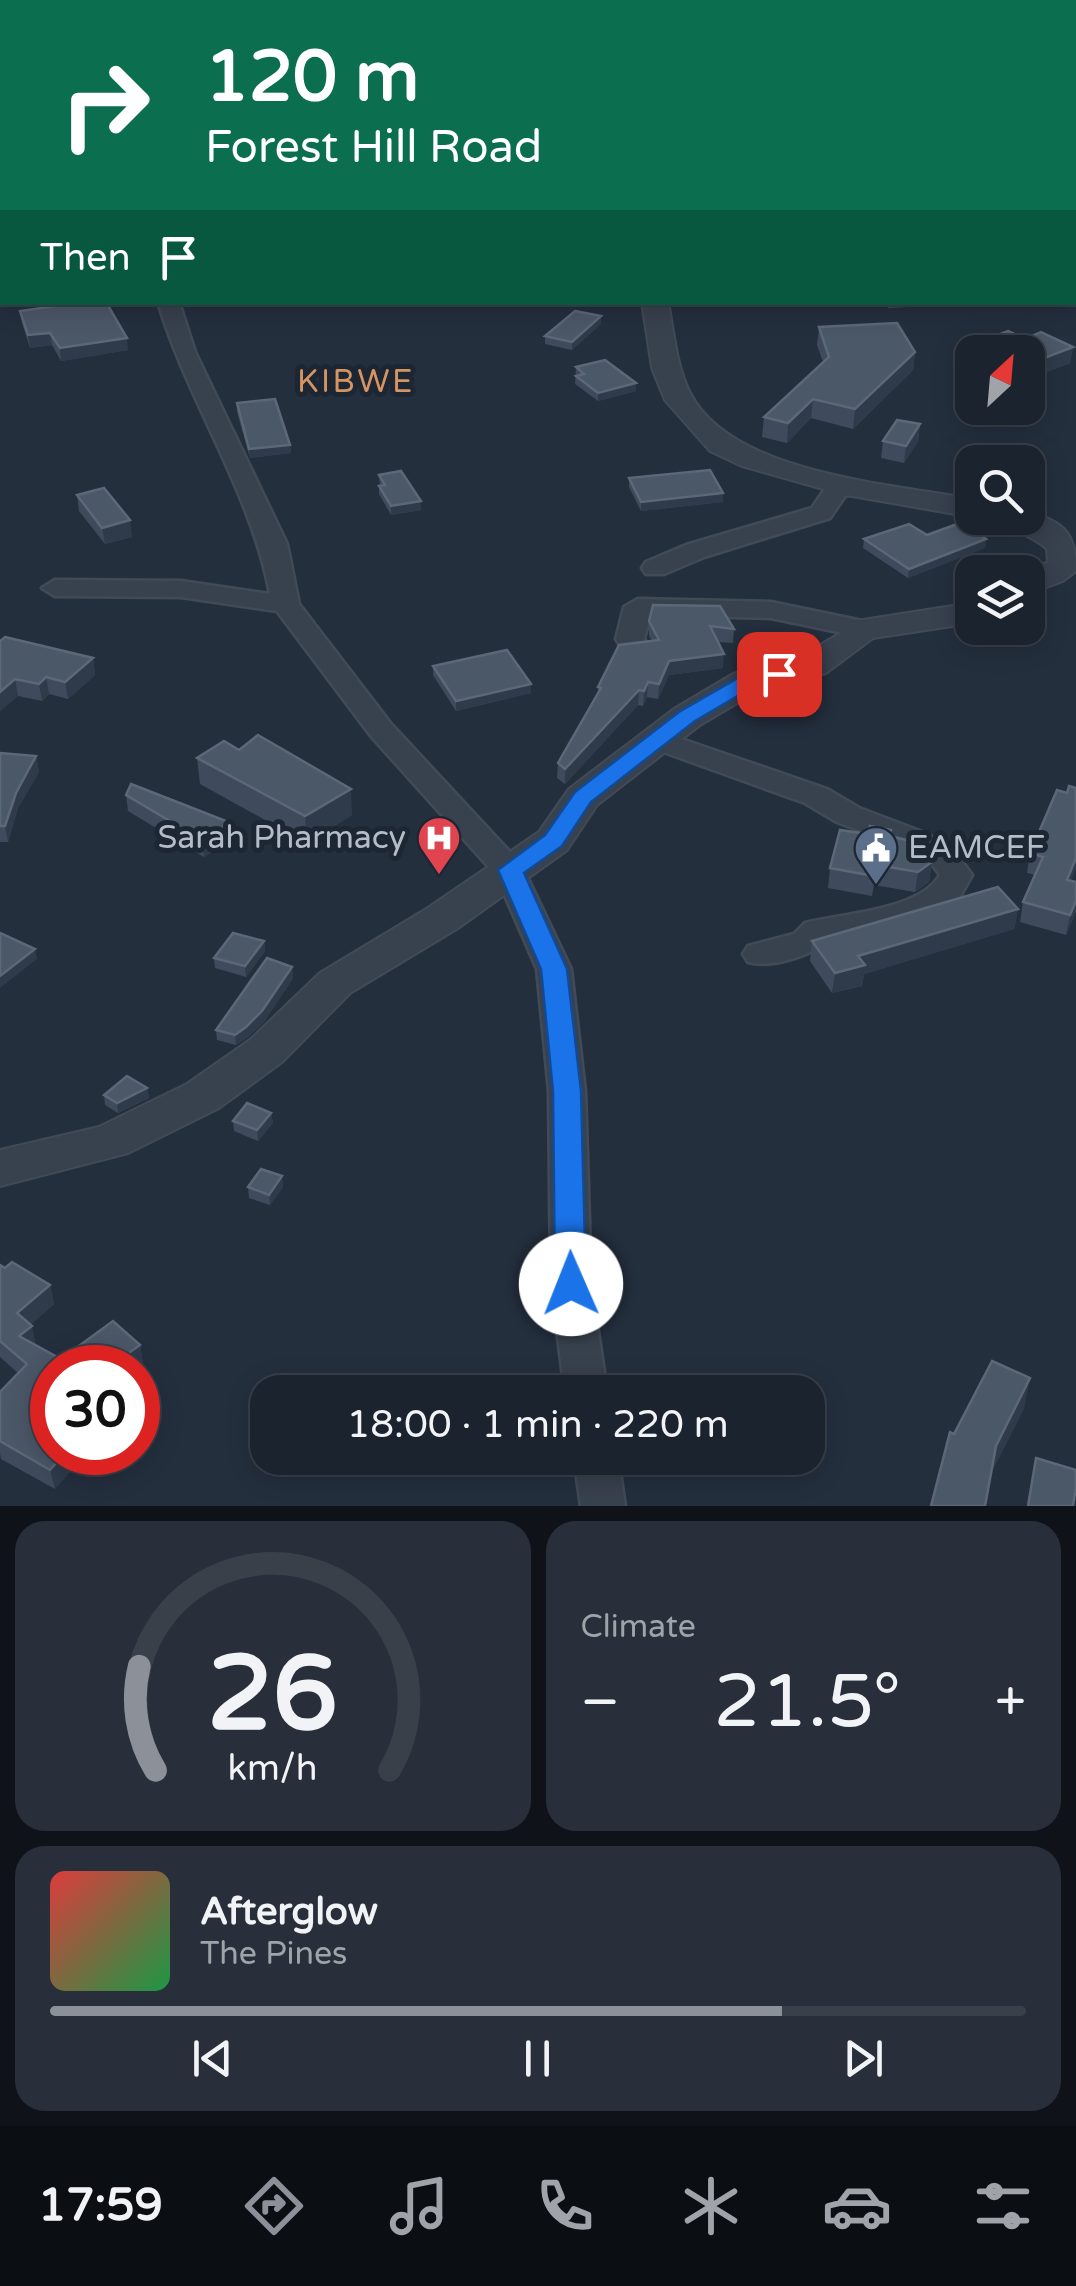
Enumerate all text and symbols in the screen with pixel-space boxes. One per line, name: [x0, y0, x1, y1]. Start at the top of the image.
text: 120 m: [205, 36, 419, 120]
icon: right: [40, 40, 170, 170]
text: Forest Hill Road: [205, 121, 542, 175]
icon: arrive: [151, 230, 206, 285]
text: Then: [40, 235, 131, 281]
north arrow: [955, 335, 1045, 425]
map controls: [955, 335, 1045, 645]
district label: KIBWE: [297, 363, 415, 401]
button: search: [955, 445, 1045, 535]
button: layers: [955, 555, 1045, 645]
pin: [737, 632, 822, 717]
icon: arrive: [752, 647, 807, 702]
hospital icon: Sarah Pharmacy: [416, 815, 462, 876]
place label: Sarah Pharmacy: [158, 819, 406, 857]
public building icon: EAMCEF: [853, 825, 899, 886]
place label: EAMCEF: [908, 829, 1045, 867]
position arrow: [519, 1232, 623, 1336]
speed limit sign: 30: [30, 1345, 160, 1475]
text: 18:00 · 1 min · 220 m: [346, 1402, 729, 1448]
text: Climate: [581, 1608, 696, 1646]
text: 26: [207, 1633, 338, 1758]
text: 21.5°: [714, 1657, 901, 1747]
text: −: [581, 1670, 620, 1736]
text: +: [995, 1670, 1026, 1736]
text: km/h: [228, 1747, 318, 1790]
text: Afterglow: [200, 1889, 378, 1935]
text: The Pines: [200, 1935, 347, 1973]
icon: previous: [185, 2031, 240, 2086]
icon: pause: [510, 2031, 565, 2086]
icon: next: [836, 2031, 891, 2086]
icon: directions: [239, 2171, 309, 2241]
icon: music: [384, 2171, 454, 2241]
icon: phone: [530, 2171, 600, 2241]
icon: climate: [676, 2171, 746, 2241]
icon: car: [822, 2171, 892, 2241]
icon: filters: [968, 2171, 1038, 2241]
text: 17:59: [38, 2179, 163, 2233]

